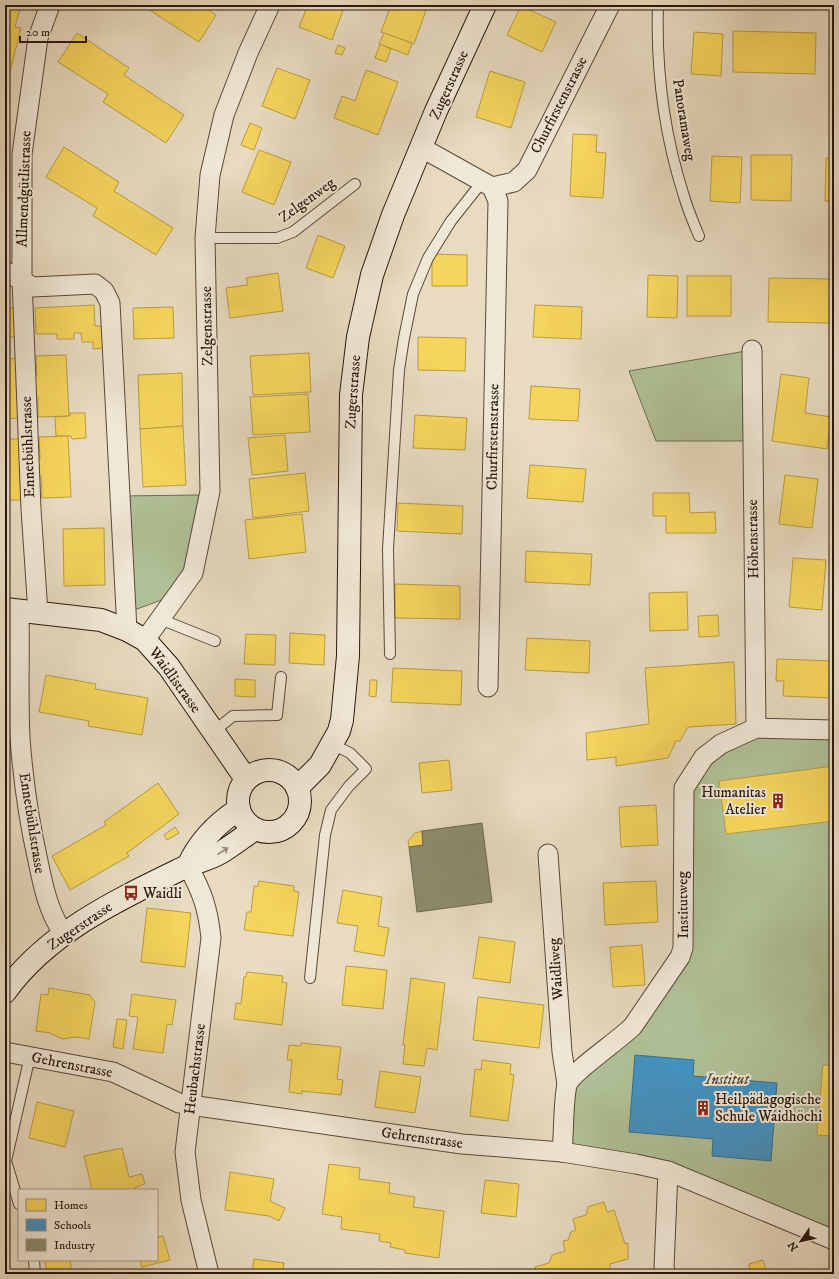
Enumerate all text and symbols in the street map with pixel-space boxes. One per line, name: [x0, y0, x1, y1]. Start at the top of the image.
scale bar: [20, 18, 86, 44]
text: 20 m: [26, 25, 50, 40]
street label: Zugerstrasse: [425, 47, 473, 123]
street label: Churfirstenstrasse: [526, 53, 592, 157]
street label: Panoramaweg: [668, 78, 700, 163]
street label: Allmendgütlistrasse: [12, 130, 36, 248]
street label: Zelgenweg: [275, 173, 339, 227]
street label: Zelgenstrasse: [197, 286, 217, 366]
street label: Zugerstrasse: [341, 354, 365, 430]
street label: Churfirstenstrasse: [483, 384, 503, 490]
street label: Ennetbühlstrasse: [17, 396, 39, 498]
street label: Höhenstrasse: [743, 499, 763, 579]
street label: Waidlistrasse: [144, 642, 205, 717]
street label: Ennetbühlstrasse: [15, 771, 49, 875]
place label: Humanitas Atelier: [701, 783, 766, 819]
building icon: Humanitas Atelier: [769, 792, 787, 810]
one-way arrow: [217, 847, 228, 855]
street label: Institutweg: [673, 870, 693, 939]
bus stop icon: Waidli: [122, 884, 140, 902]
place label: Waidli: [142, 884, 182, 903]
street label: Zugerstrasse: [44, 897, 116, 955]
street label: Waidliweg: [544, 937, 568, 1002]
street label: Heubachstrasse: [180, 1022, 210, 1116]
street label: Gehrenstrasse: [30, 1048, 114, 1082]
park label: Institut: [704, 1070, 750, 1089]
place label: Heilpädagogische Schule Waidhöchi: [715, 1090, 822, 1126]
building icon: Heilpädagogische Schule Waidhöchi: [694, 1099, 712, 1117]
street label: Gehrenstrasse: [380, 1123, 464, 1153]
legend: [18, 1189, 158, 1261]
text: Homes: [54, 1198, 88, 1213]
text: Schools: [54, 1218, 91, 1233]
north arrow: [781, 1221, 821, 1261]
text: Industry: [54, 1238, 95, 1253]
text: N: [785, 1238, 802, 1254]

